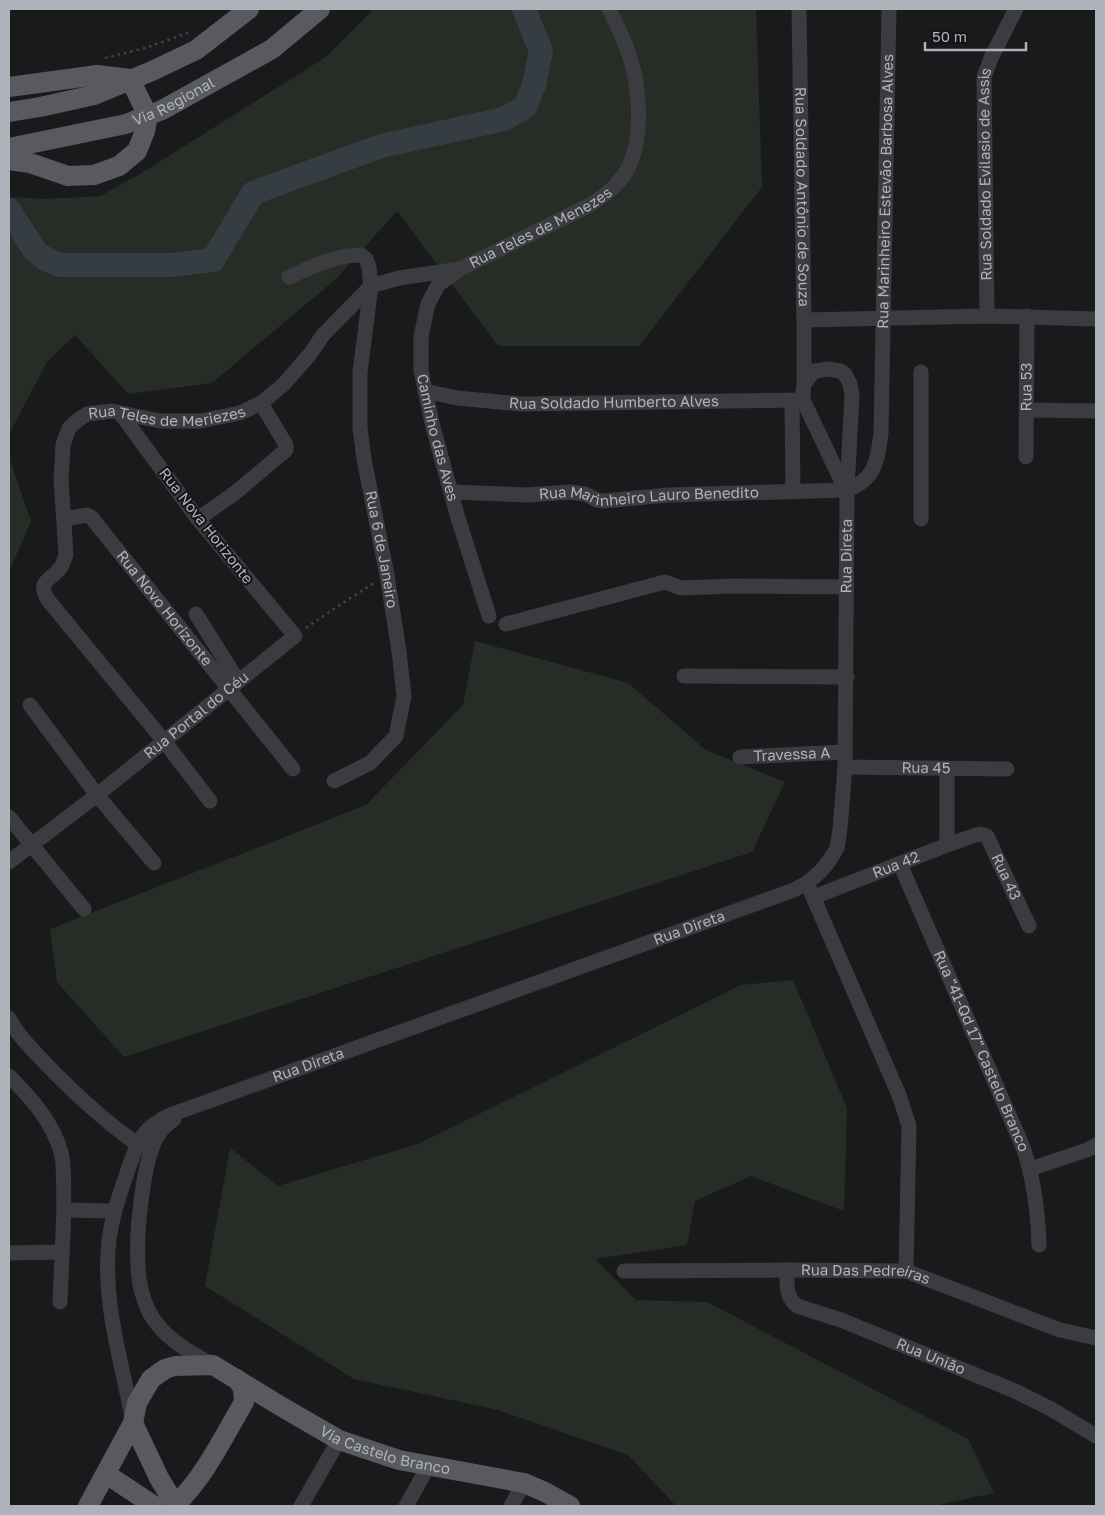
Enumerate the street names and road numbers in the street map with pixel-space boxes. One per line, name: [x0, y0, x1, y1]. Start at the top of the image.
street label: Rua Marinheiro Estevão Barbosa Alves: [873, 54, 896, 329]
street label: Rua Soldado Evilasio de Assis: [974, 64, 995, 281]
street label: Via Regional: [129, 73, 218, 129]
street label: Rua Soldado Antônio de Souza: [792, 87, 814, 307]
street label: Rua Teles de Menezes: [466, 182, 615, 271]
street label: Rua 53: [1016, 363, 1035, 411]
street label: Caminho das Aves: [414, 372, 463, 503]
street label: Rua Soldado Humberto Alves: [508, 391, 719, 412]
street label: Rua Teles de Meriezes: [87, 401, 248, 429]
street label: Rua Nova Horizonte: [156, 464, 258, 587]
street label: Rua Marinheiro Lauro Benedito: [538, 482, 759, 509]
street label: Rua 6 de Janeiro: [362, 489, 402, 609]
street label: Rua Direta: [836, 519, 855, 594]
street label: Rua Novo Horizonte: [113, 546, 217, 669]
street label: Rua Portal do Céu: [140, 667, 252, 762]
street label: Travessa A: [753, 743, 831, 764]
street label: Rua 45: [901, 758, 951, 776]
street label: Rua 42: [869, 847, 922, 881]
street label: Rua 43: [988, 850, 1026, 903]
street label: Rua Direta: [651, 906, 727, 948]
street label: Rua "41-Qd 17" Castelo Branco: [931, 947, 1034, 1154]
street label: Rua Direta: [270, 1043, 346, 1085]
street label: Rua Das Pedreiras: [801, 1260, 933, 1287]
street label: Rua União: [894, 1334, 968, 1378]
street label: Via Castelo Branco: [317, 1421, 452, 1477]

